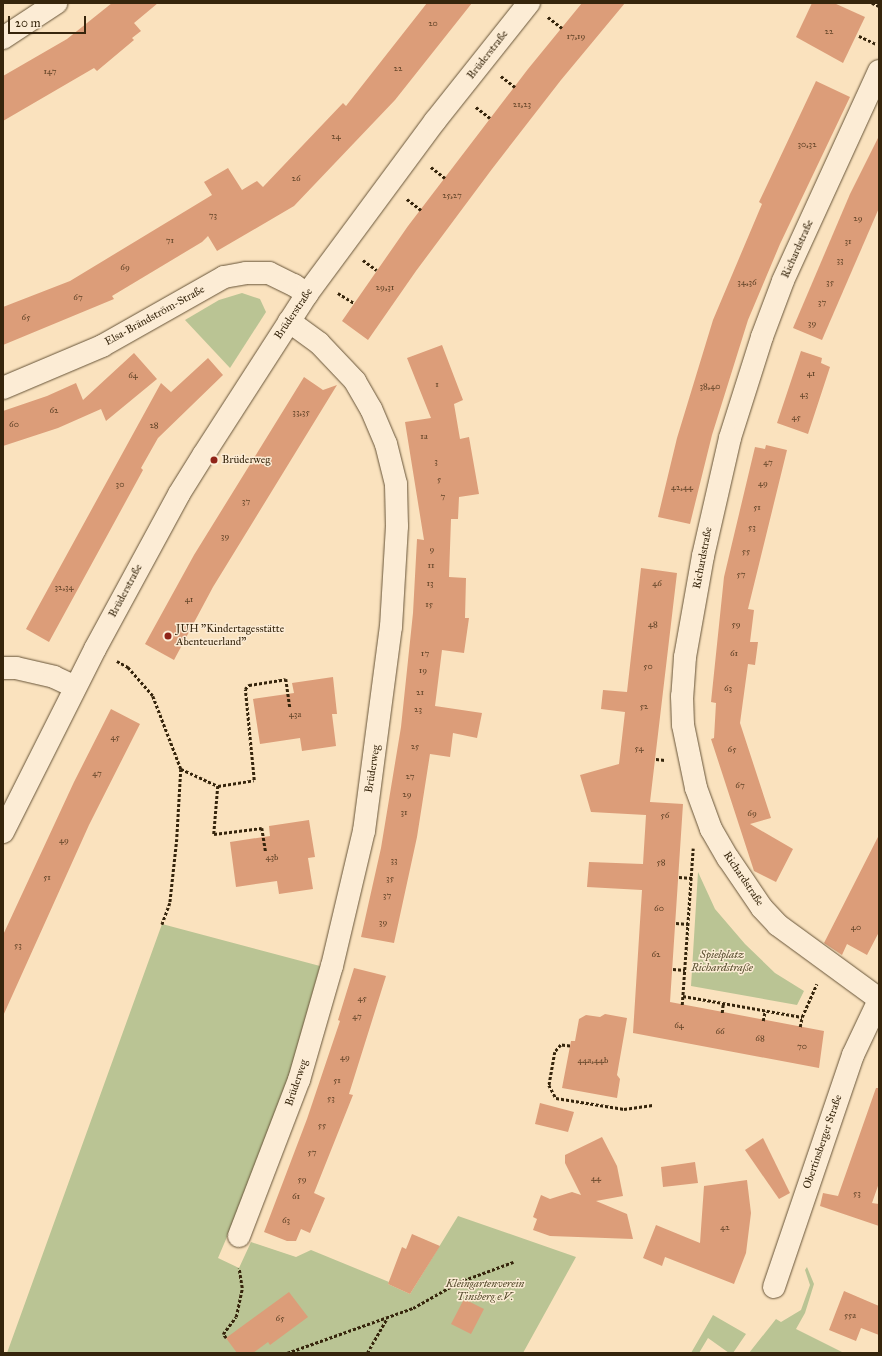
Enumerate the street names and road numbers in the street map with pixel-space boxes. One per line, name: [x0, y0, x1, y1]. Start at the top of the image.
street label: Brüderstraße: [465, 28, 511, 82]
street label: Richardstraße: [779, 218, 817, 280]
street label: Elsa-Brändström-Straße: [103, 283, 207, 349]
street label: Brüderstraße: [272, 286, 316, 342]
street label: Richardstraße: [691, 526, 715, 590]
street label: Brüderstraße: [106, 562, 146, 620]
street label: Brüderweg: [363, 744, 383, 794]
street label: Richardstraße: [720, 849, 766, 909]
street label: Brüderweg: [283, 1058, 311, 1108]
street label: Obertinsberger Straße: [801, 1093, 845, 1191]

